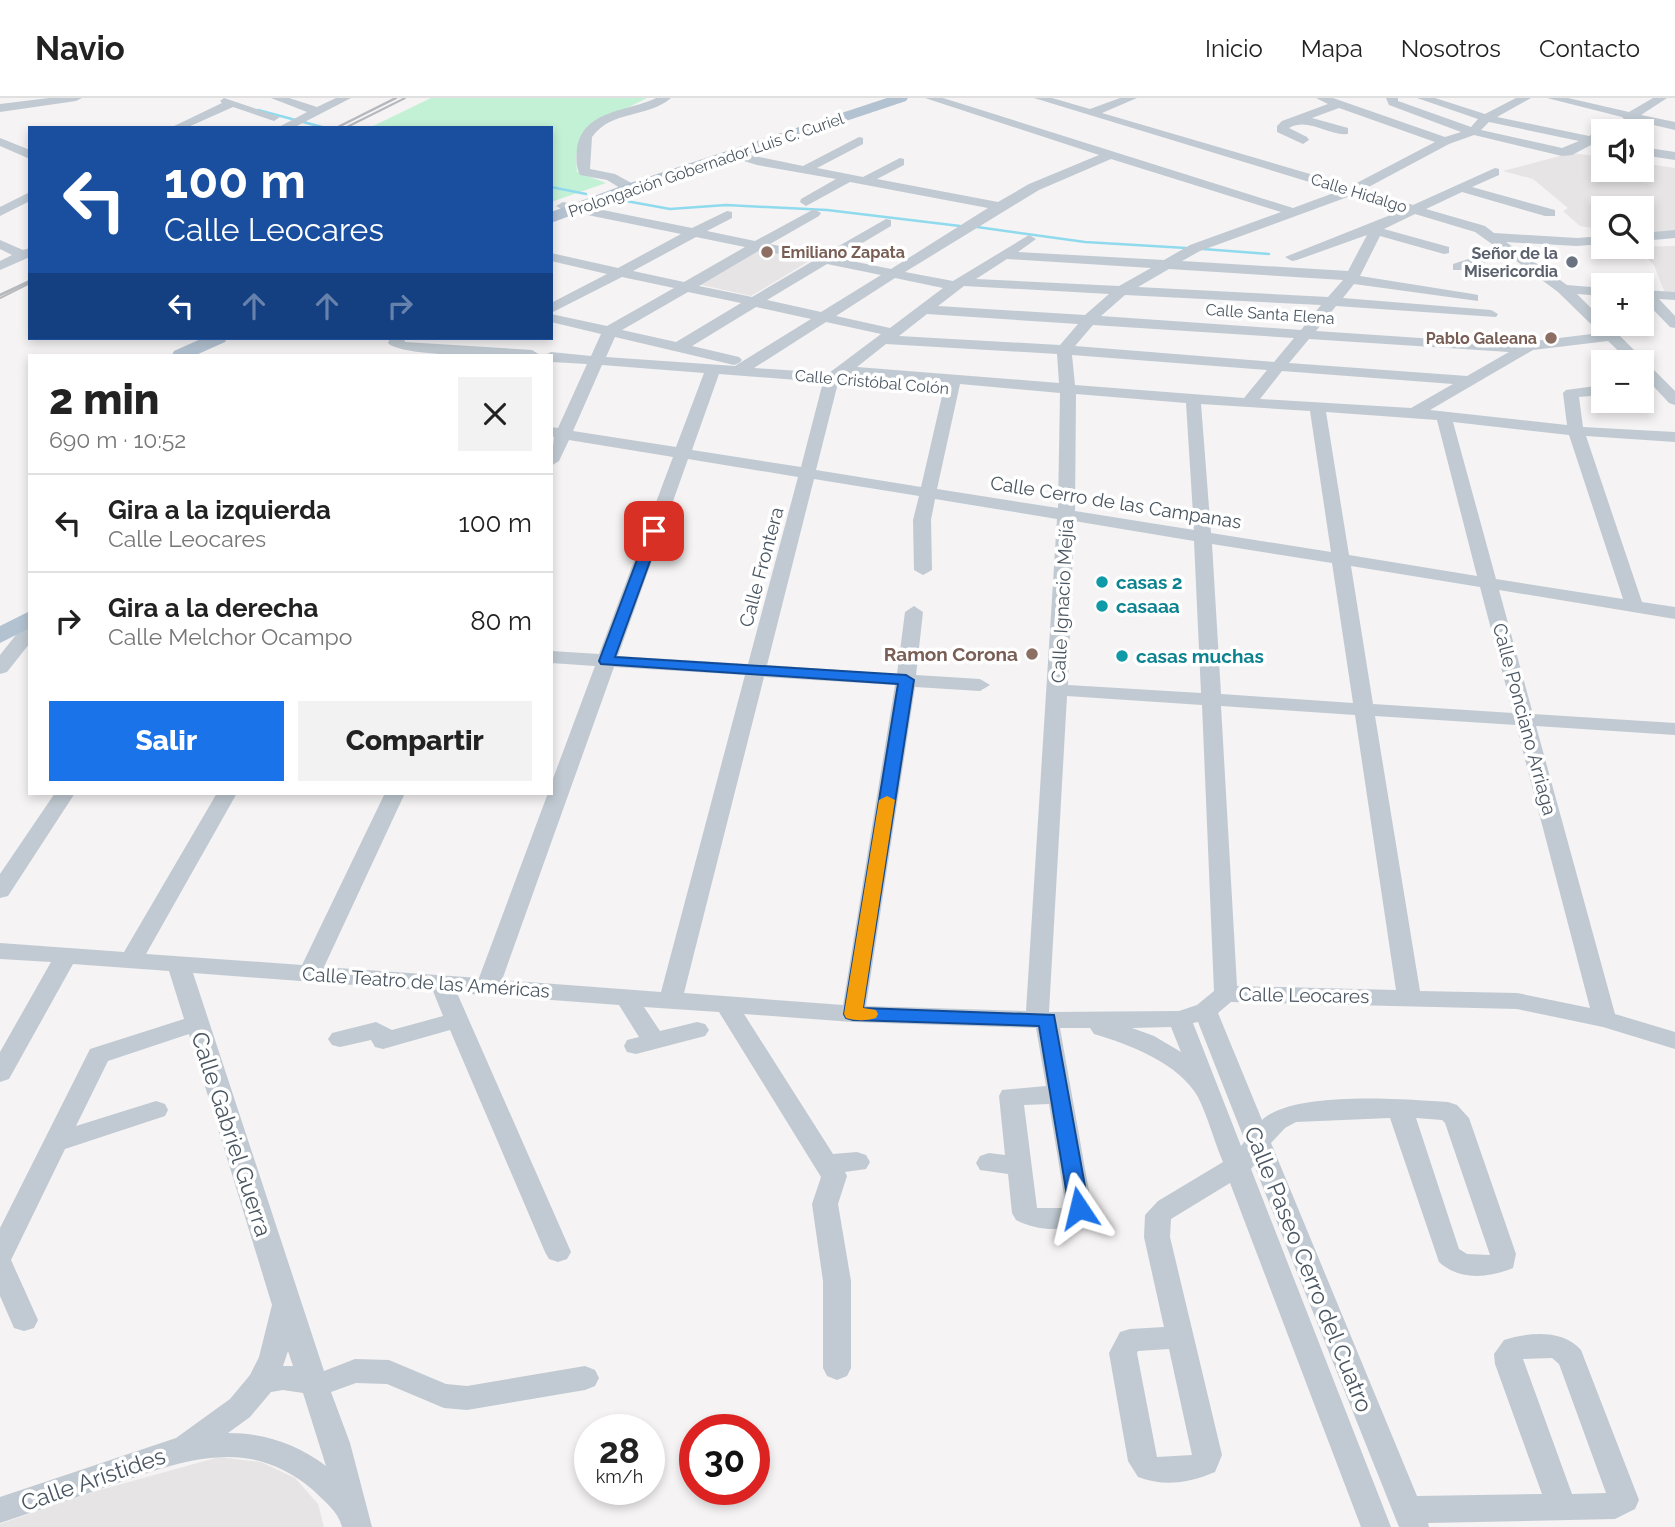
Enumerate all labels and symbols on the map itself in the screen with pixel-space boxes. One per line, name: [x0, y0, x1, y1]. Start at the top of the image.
street label: Prolongación Gobernador Luis C. Curiel: [566, 109, 847, 221]
street label: Calle Hidalgo: [1309, 169, 1409, 217]
place label: Emiliano Zapata: [781, 243, 905, 262]
marker: Emiliano Zapata: [759, 244, 775, 260]
place label: Señor de la Misericordia: [1464, 244, 1558, 281]
marker: Señor de la Misericordia: [1564, 254, 1580, 270]
street label: Calle Santa Elena: [1205, 300, 1335, 328]
place label: Pablo Galeana: [1426, 329, 1537, 348]
marker: Pablo Galeana: [1543, 330, 1559, 346]
street label: Calle Cristóbal Colón: [794, 366, 950, 398]
street label: Calle Cerro de las Campanas: [989, 471, 1243, 533]
pin: [624, 501, 684, 561]
street label: Calle Frontera: [734, 505, 788, 629]
street label: Calle Ignacio Mejía: [1047, 518, 1077, 684]
place label: casas 2: [1116, 571, 1183, 593]
marker: casas 2: [1094, 574, 1110, 590]
place label: casaaa: [1116, 595, 1180, 617]
marker: casaaa: [1094, 598, 1110, 614]
street label: Calle Ponciano Arriaga: [1489, 620, 1561, 818]
place label: Ramon Corona: [884, 643, 1018, 665]
place label: casas muchas: [1136, 645, 1264, 667]
marker: Ramon Corona: [1024, 646, 1040, 662]
marker: casas muchas: [1114, 648, 1130, 664]
street label: Calle Teatro de las Américas: [302, 962, 550, 1002]
street label: Calle Leocares: [1239, 983, 1369, 1007]
street label: Calle Gabriel Guerra: [186, 1028, 278, 1240]
street label: Calle Paseo Cerro del Cuatro: [1239, 1122, 1379, 1416]
position arrow: [1042, 1171, 1116, 1245]
speed limit sign: 30: [679, 1414, 770, 1505]
street label: Calle Arístides: [17, 1442, 169, 1516]

